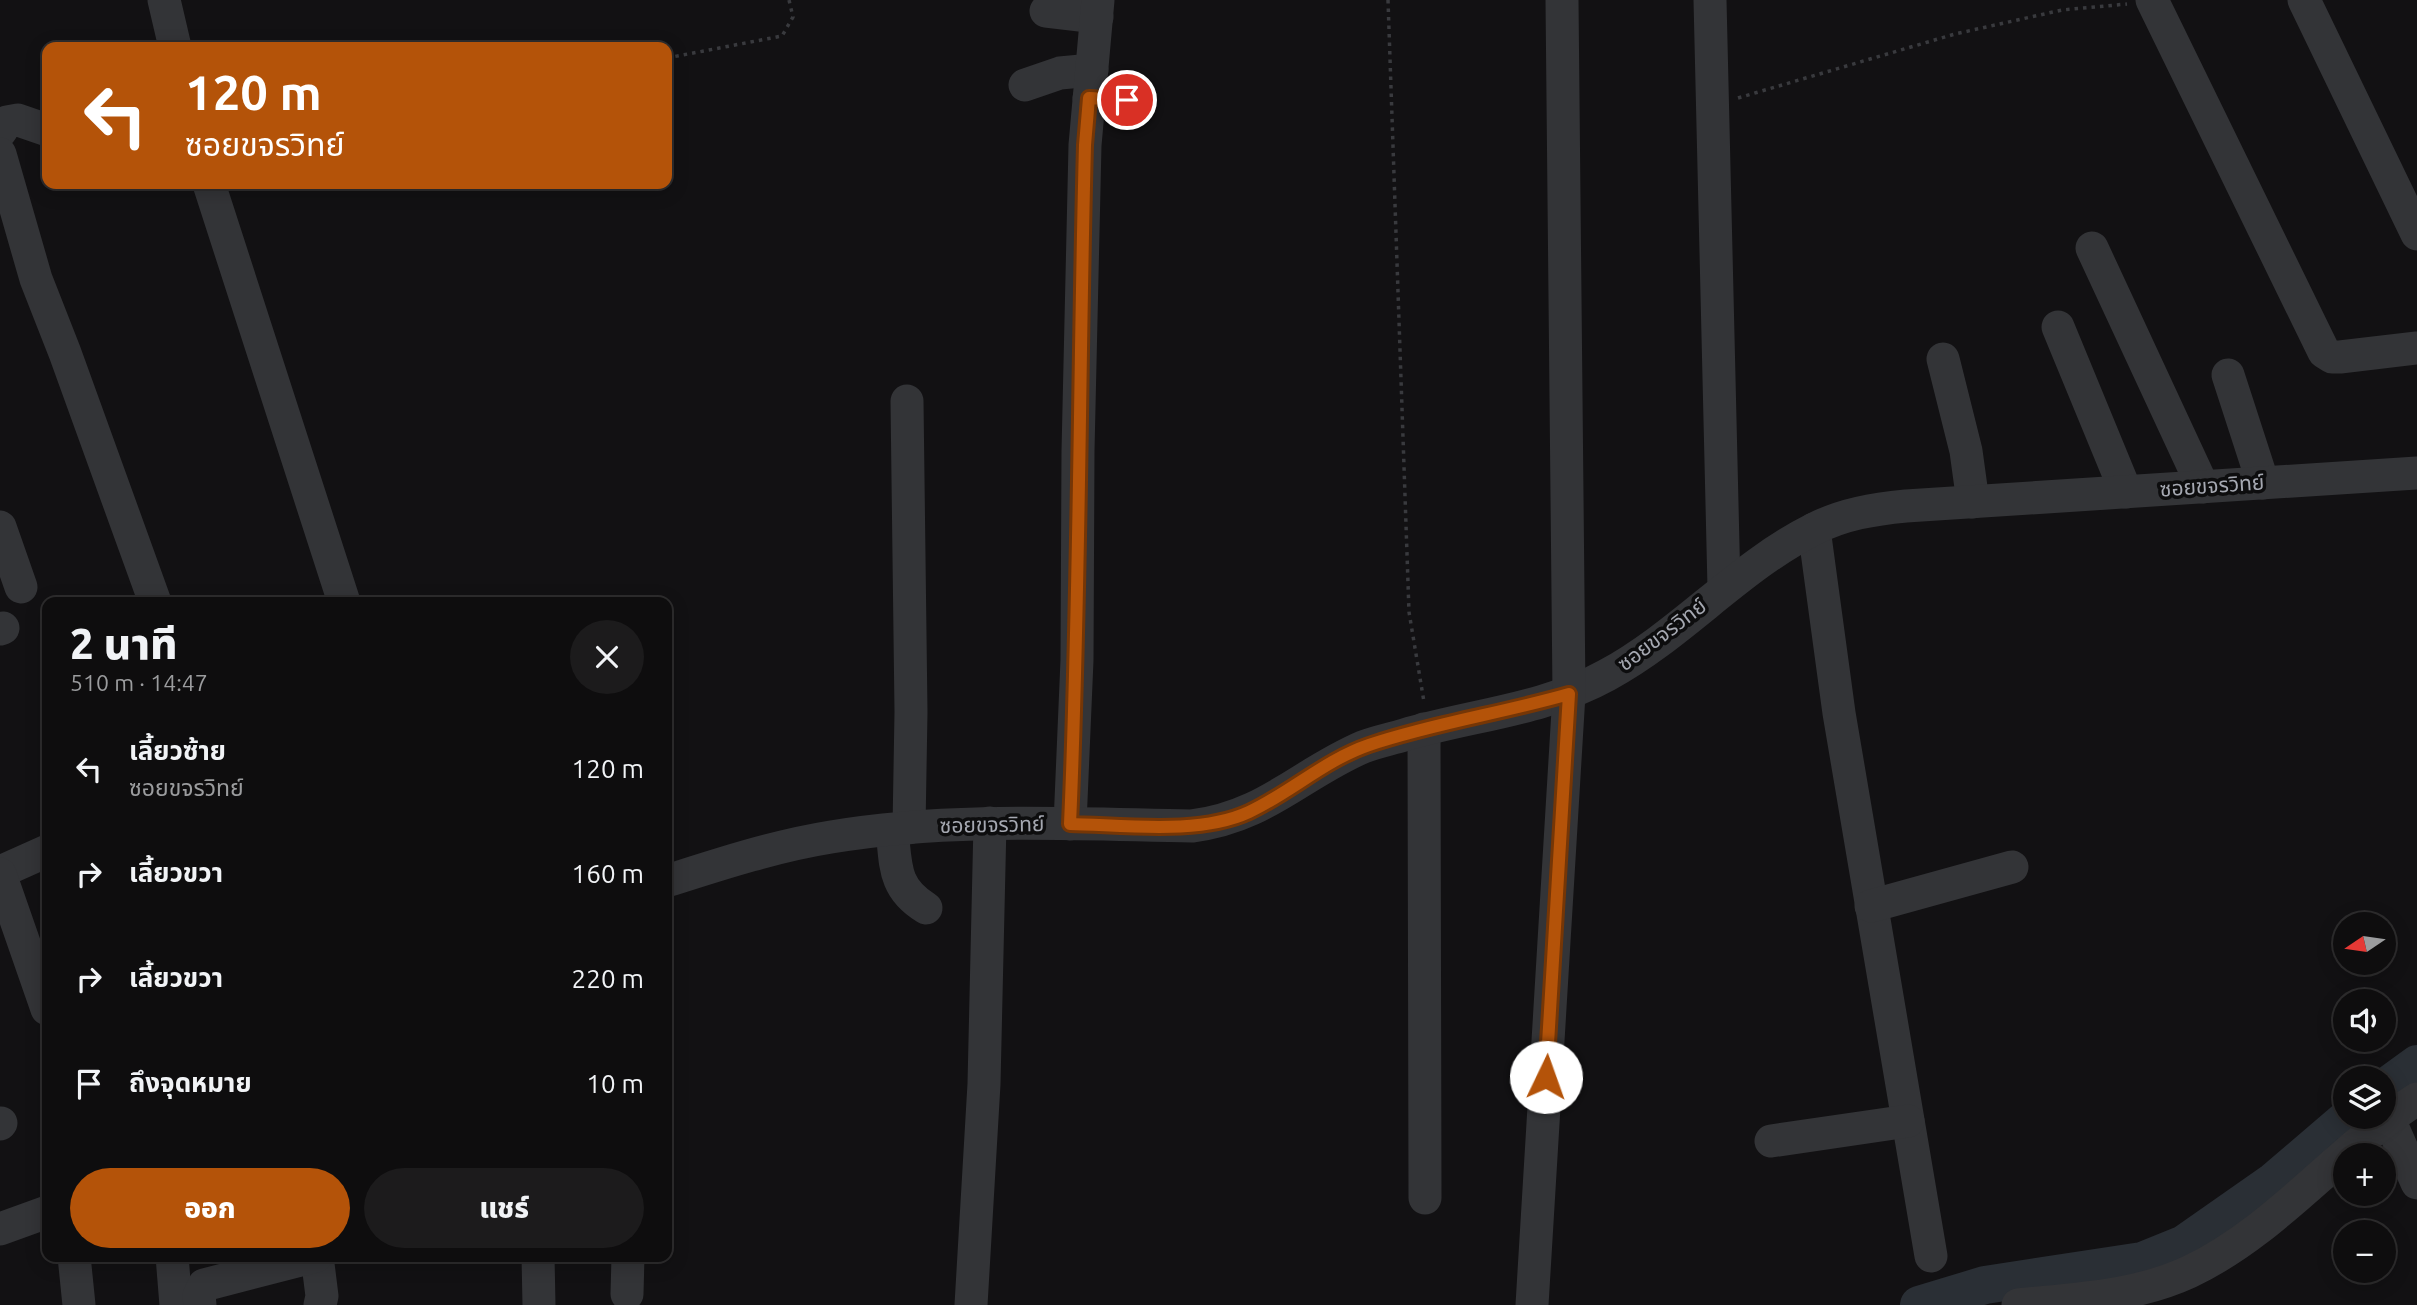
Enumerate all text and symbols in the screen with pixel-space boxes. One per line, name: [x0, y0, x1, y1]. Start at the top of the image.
text: 120 m: [185, 64, 322, 119]
icon: left: [70, 70, 161, 161]
pin: [1097, 70, 1157, 130]
icon: arrive: [1108, 81, 1146, 119]
text: ซอยขจรวิทย์: [185, 126, 345, 162]
street label: ซอยขจรวิทย์: [2159, 469, 2265, 501]
street label: ซอยขจรวิทย์: [1612, 593, 1711, 675]
text: 2 นาที: [70, 620, 177, 667]
button: close: [570, 620, 644, 694]
text: 510 m · 14:47: [70, 670, 208, 695]
text: เลี้ยวซ้าย: [129, 736, 226, 765]
icon: left: [70, 750, 108, 788]
text: 120 m: [572, 754, 644, 783]
text: ซอยขจรวิทย์: [129, 775, 244, 800]
street label: ซอยขจรวิทย์: [939, 811, 1045, 837]
icon: right: [70, 855, 108, 893]
text: เลี้ยวขวา: [129, 858, 223, 887]
text: 160 m: [572, 859, 644, 888]
north arrow: [2333, 912, 2396, 975]
map controls: [2333, 912, 2396, 1283]
icon: right: [70, 960, 108, 998]
text: เลี้ยวขวา: [129, 963, 223, 992]
text: 220 m: [572, 964, 644, 993]
button: sound: [2333, 989, 2396, 1052]
position arrow: [1509, 1040, 1583, 1114]
icon: arrive: [70, 1065, 108, 1103]
button: layers: [2333, 1066, 2396, 1129]
text: ถึงจุดหมาย: [129, 1068, 252, 1097]
text: 10 m: [586, 1069, 644, 1098]
button: +: [2333, 1143, 2396, 1206]
button: ออก: [70, 1168, 350, 1248]
button: แชร์: [364, 1168, 644, 1248]
button: −: [2333, 1220, 2396, 1283]

